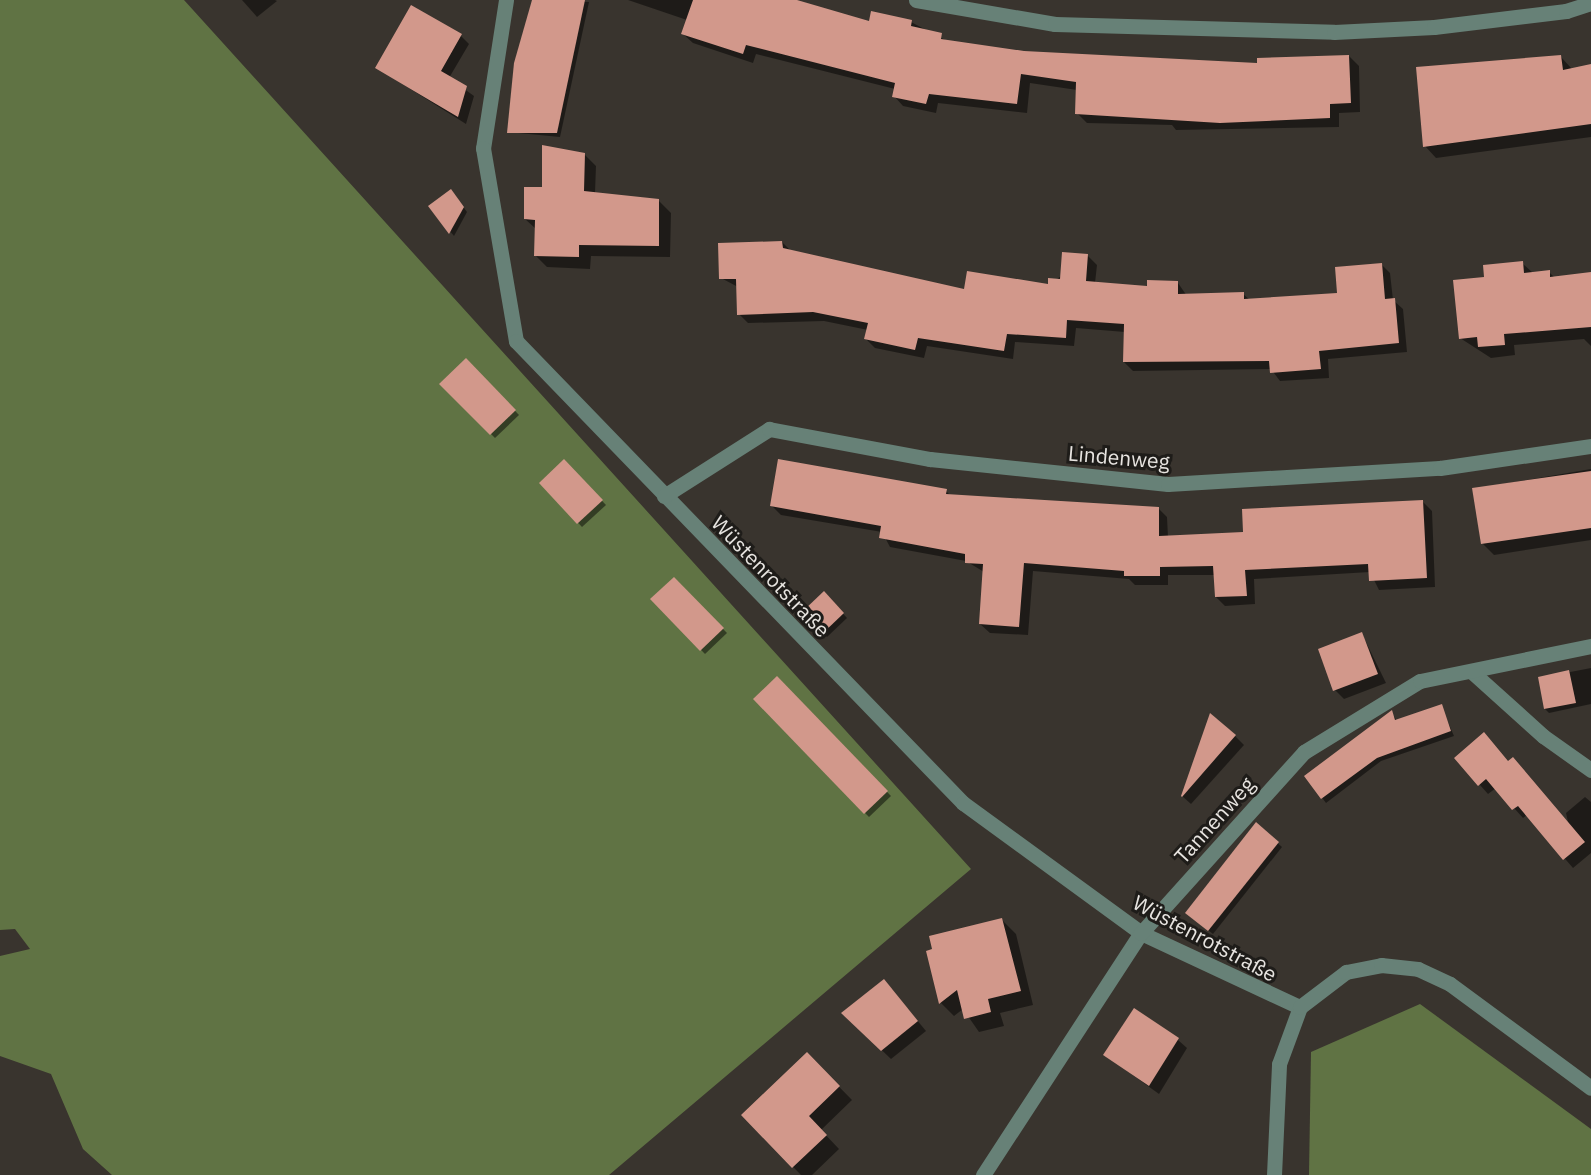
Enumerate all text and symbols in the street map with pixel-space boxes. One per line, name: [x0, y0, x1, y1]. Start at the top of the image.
street label: Lindenweg: [1067, 440, 1171, 474]
street label: Wüstenrotstraße: [707, 510, 835, 642]
street label: Tannenweg: [1169, 772, 1259, 868]
street label: Wüstenrotstraße: [1129, 889, 1281, 987]

